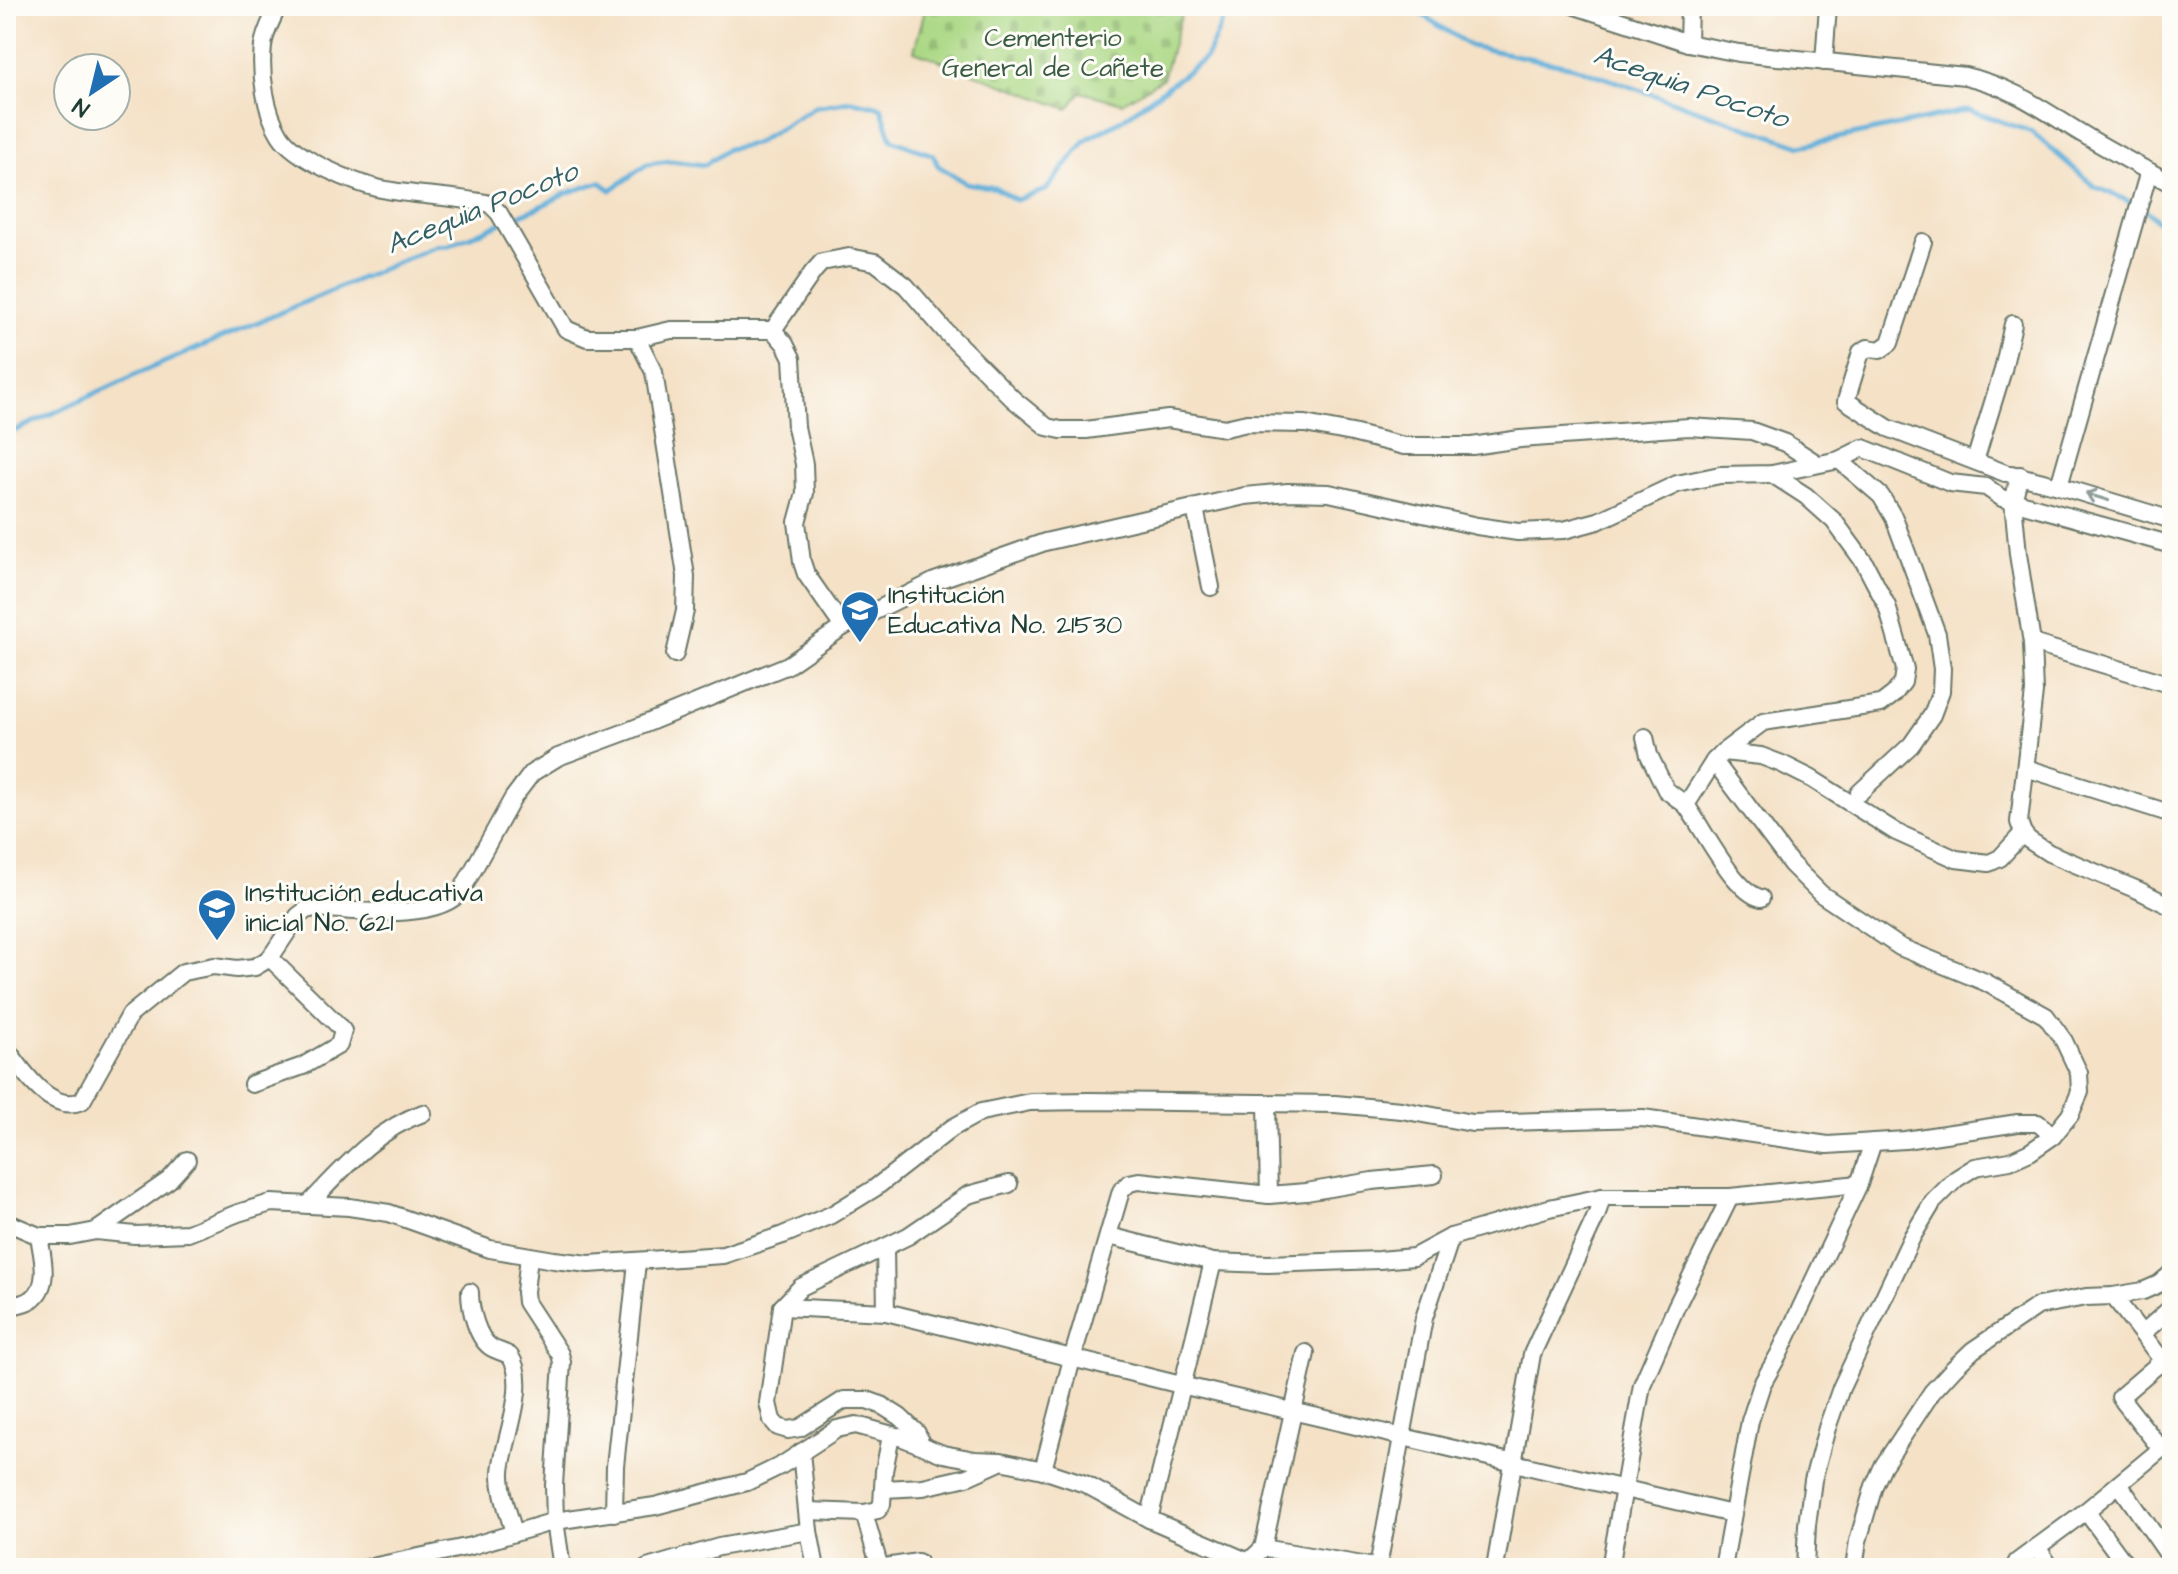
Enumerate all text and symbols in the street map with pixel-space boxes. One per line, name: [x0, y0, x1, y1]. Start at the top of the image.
park label: Cementerio General de Cañete: [942, 20, 1164, 86]
water label: Acequia Pocoto: [1589, 35, 1796, 139]
north arrow: [52, 52, 132, 132]
text: N: [67, 90, 96, 124]
water label: Acequia Pocoto: [380, 151, 586, 264]
one-way arrow: [2085, 489, 2110, 504]
place label: Institución Educativa No. 21530: [888, 577, 1122, 643]
school or university icon: Institución Educativa No. 21530: [839, 589, 881, 644]
place label: Institución educativa inicial No. 621: [245, 875, 483, 941]
school or university icon: Institución educativa inicial No. 621: [196, 887, 238, 942]

